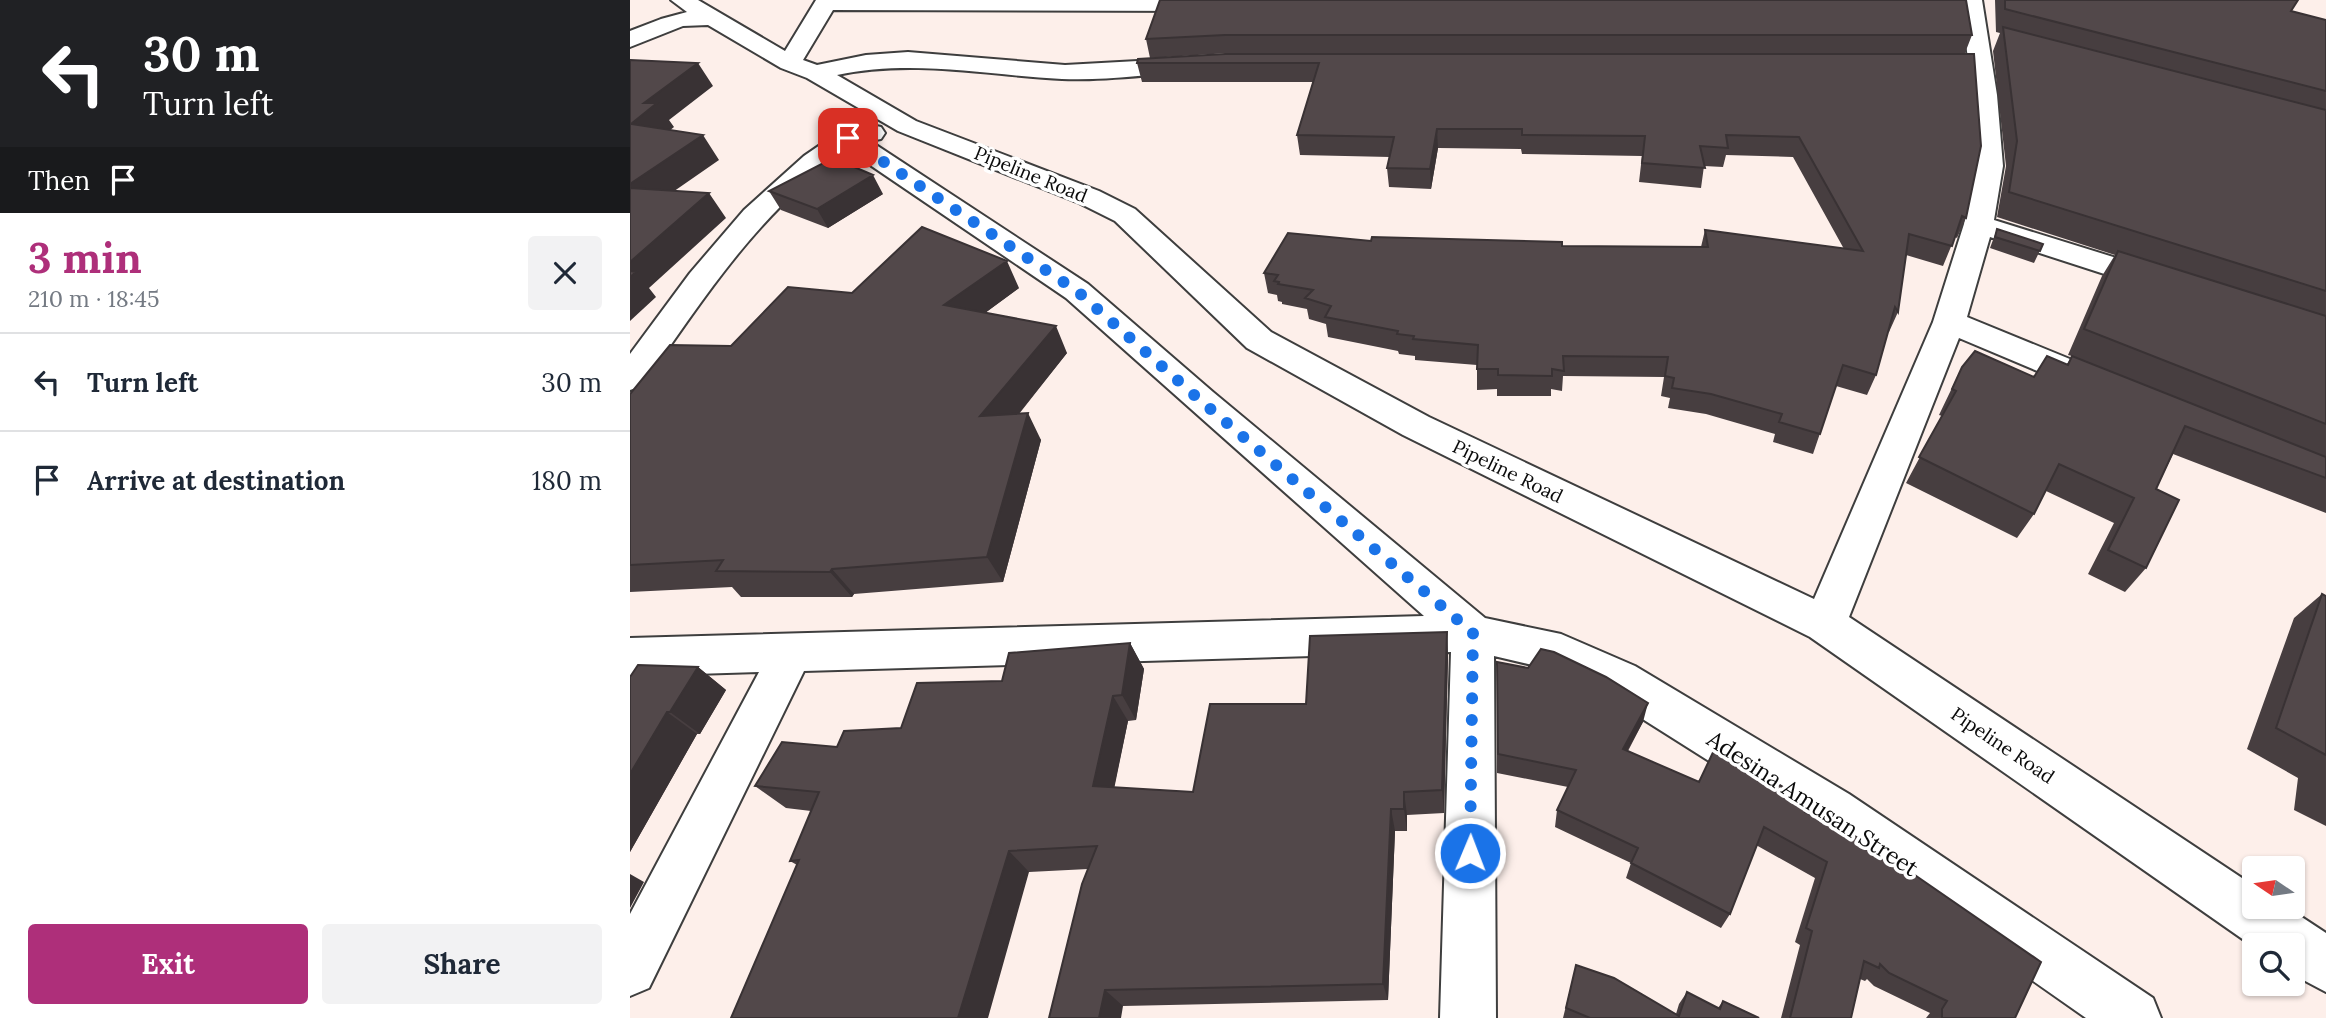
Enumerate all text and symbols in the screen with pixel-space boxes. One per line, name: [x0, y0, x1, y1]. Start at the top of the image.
text: 30 m: [143, 22, 260, 84]
icon: left: [28, 28, 119, 119]
text: Turn left: [143, 83, 273, 124]
pin: [818, 108, 878, 168]
icon: arrive: [829, 119, 867, 157]
street label: Pipeline Road: [971, 140, 1091, 208]
icon: arrive: [104, 161, 142, 199]
text: Then: [28, 164, 90, 197]
text: 3 min: [28, 231, 142, 285]
button: close: [528, 236, 602, 310]
text: 210 m · 18:45: [28, 284, 160, 313]
icon: left: [28, 363, 66, 401]
text: Turn left: [87, 366, 198, 399]
text: 30 m: [541, 366, 602, 399]
street label: Pipeline Road: [1449, 434, 1567, 508]
icon: arrive: [28, 461, 66, 499]
text: Arrive at destination: [87, 464, 345, 497]
text: 180 m: [532, 464, 602, 497]
street label: Pipeline Road: [1947, 702, 2059, 788]
street label: Adesina Amusan Street: [1701, 723, 1924, 882]
position arrow: [1433, 816, 1507, 890]
north arrow: [2242, 856, 2305, 919]
map controls: [2242, 856, 2305, 996]
button: Exit: [28, 924, 308, 1004]
button: Share: [322, 924, 602, 1004]
button: search: [2242, 933, 2305, 996]

